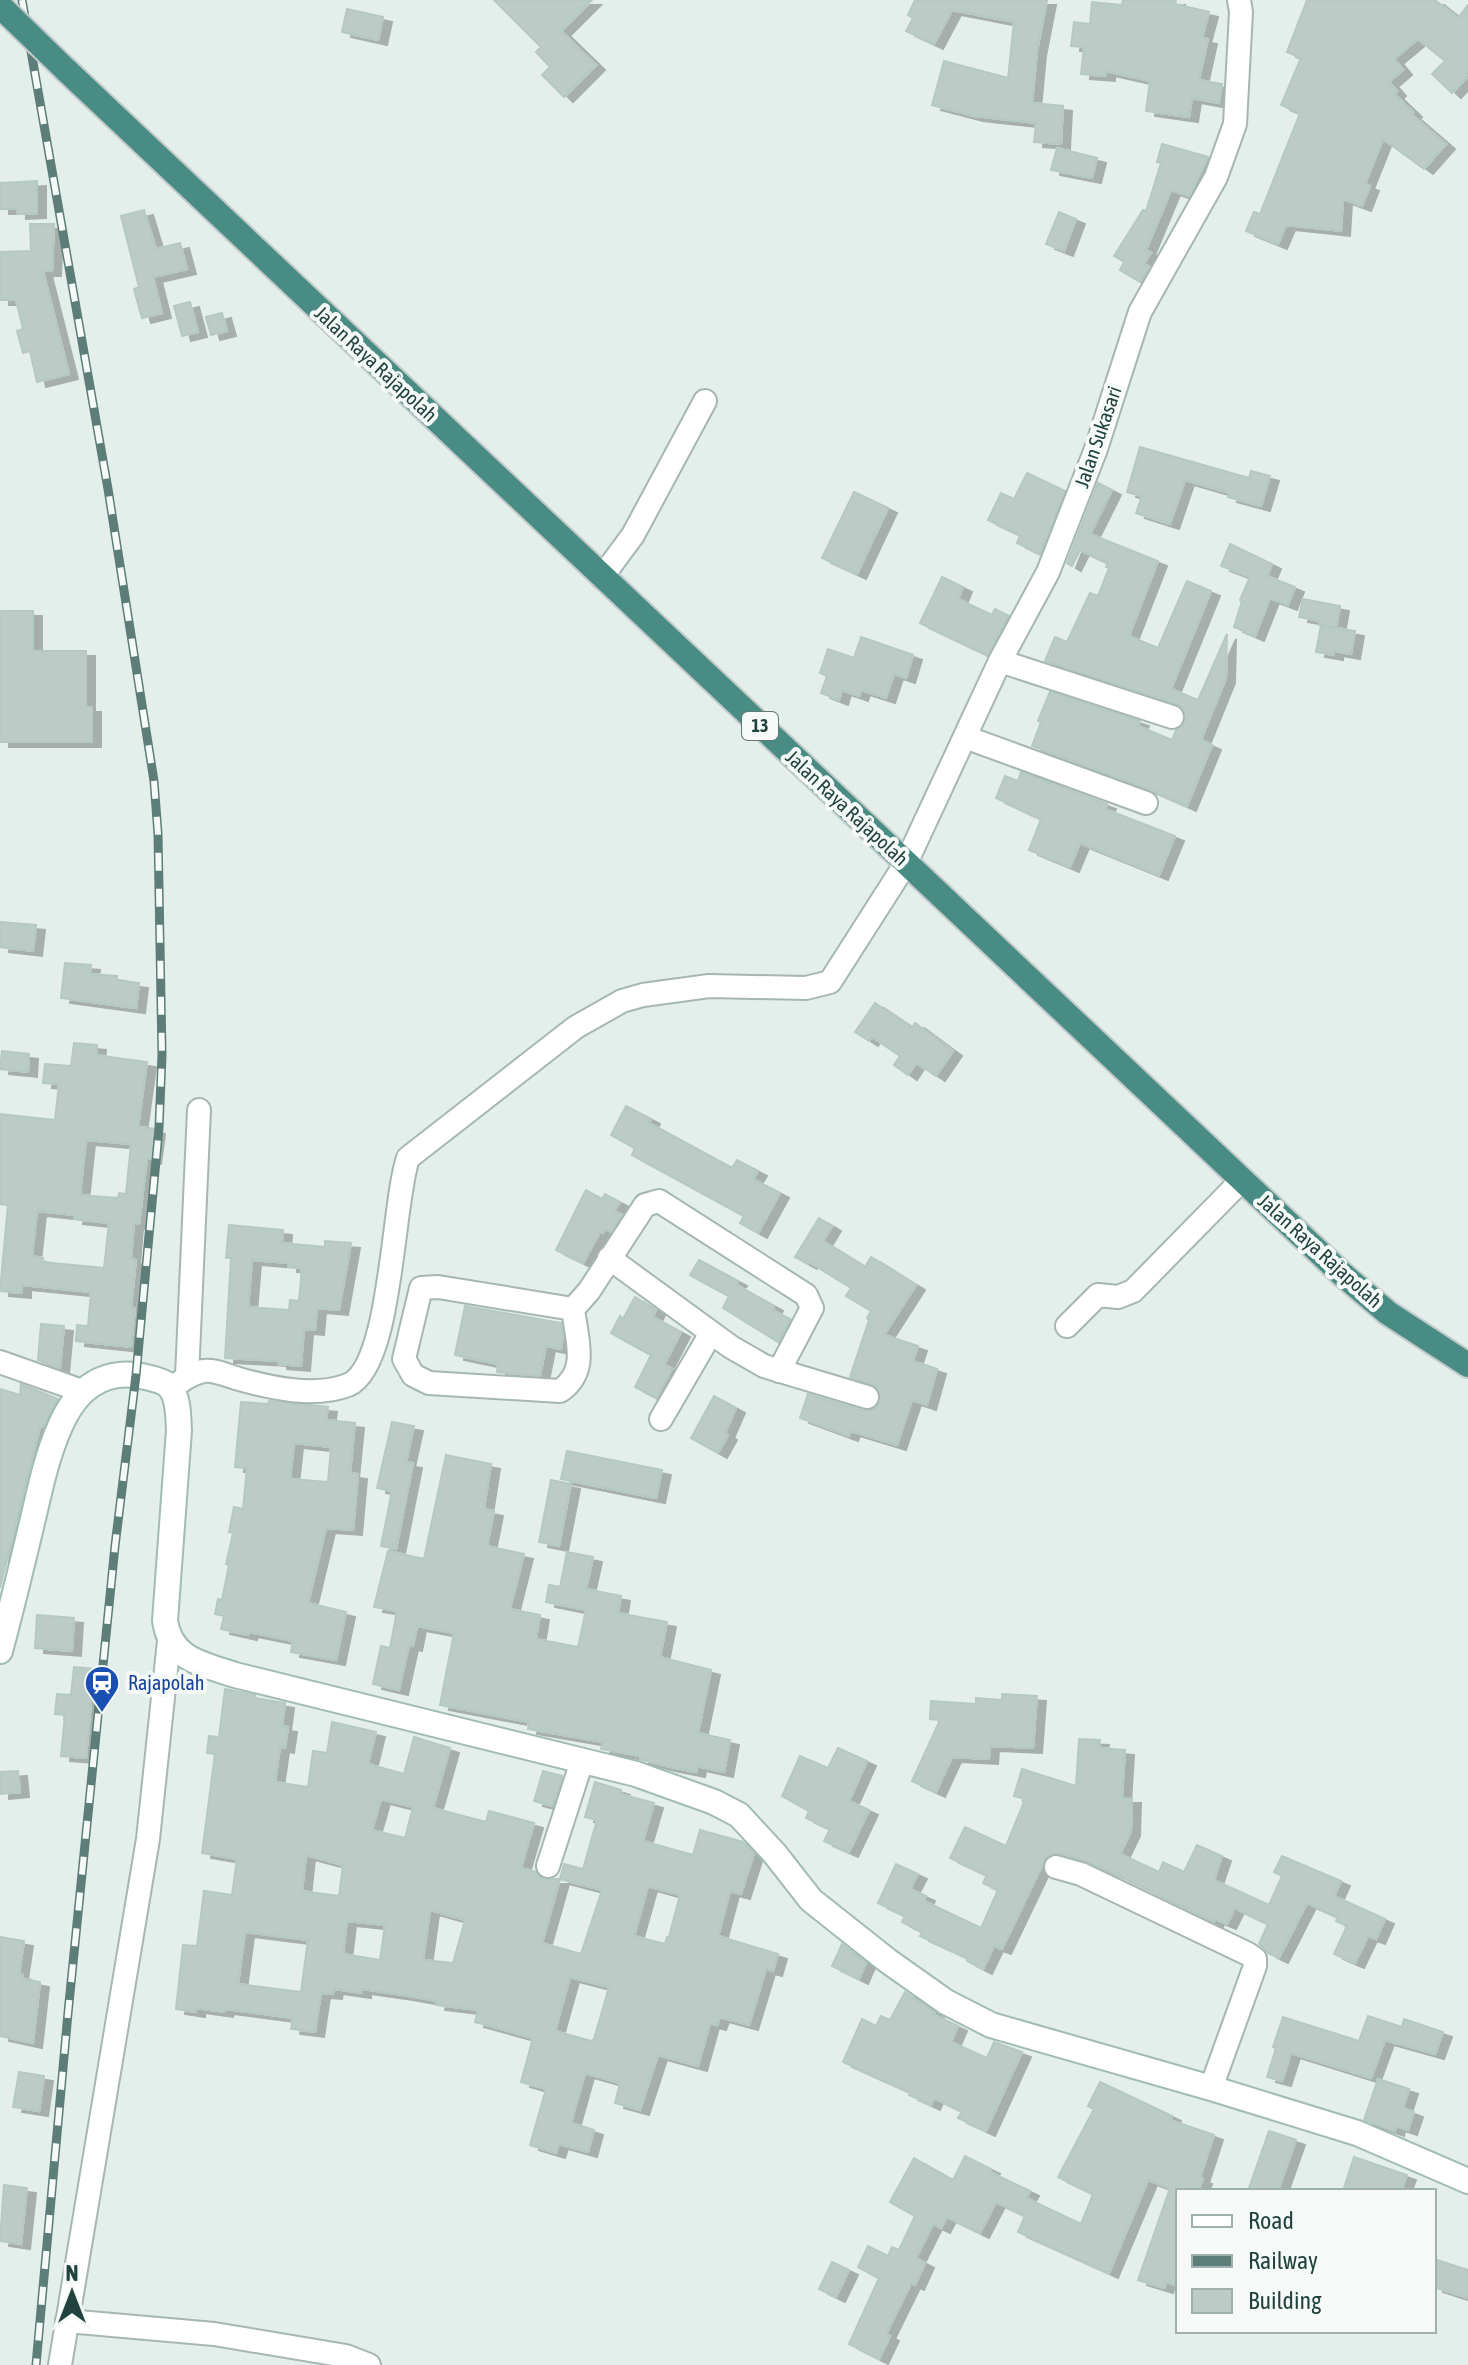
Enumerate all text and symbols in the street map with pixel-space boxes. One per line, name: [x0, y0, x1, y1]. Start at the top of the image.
street label: Jalan Raya Rajapolah: [311, 301, 442, 426]
street label: Jalan Sukasari: [1069, 383, 1126, 491]
road number: 13: [742, 712, 778, 740]
street label: Jalan Raya Rajapolah: [782, 745, 913, 870]
street label: Jalan Raya Rajapolah: [1254, 1189, 1387, 1312]
station icon: Rajapolah: [83, 1664, 121, 1714]
place label: Rajapolah: [128, 1671, 204, 1694]
legend: [1176, 2189, 1436, 2333]
text: Road: [1248, 2207, 1294, 2234]
text: Railway: [1248, 2247, 1318, 2274]
north arrow: [32, 2253, 112, 2333]
text: N: [66, 2260, 78, 2286]
text: Building: [1248, 2287, 1322, 2314]

